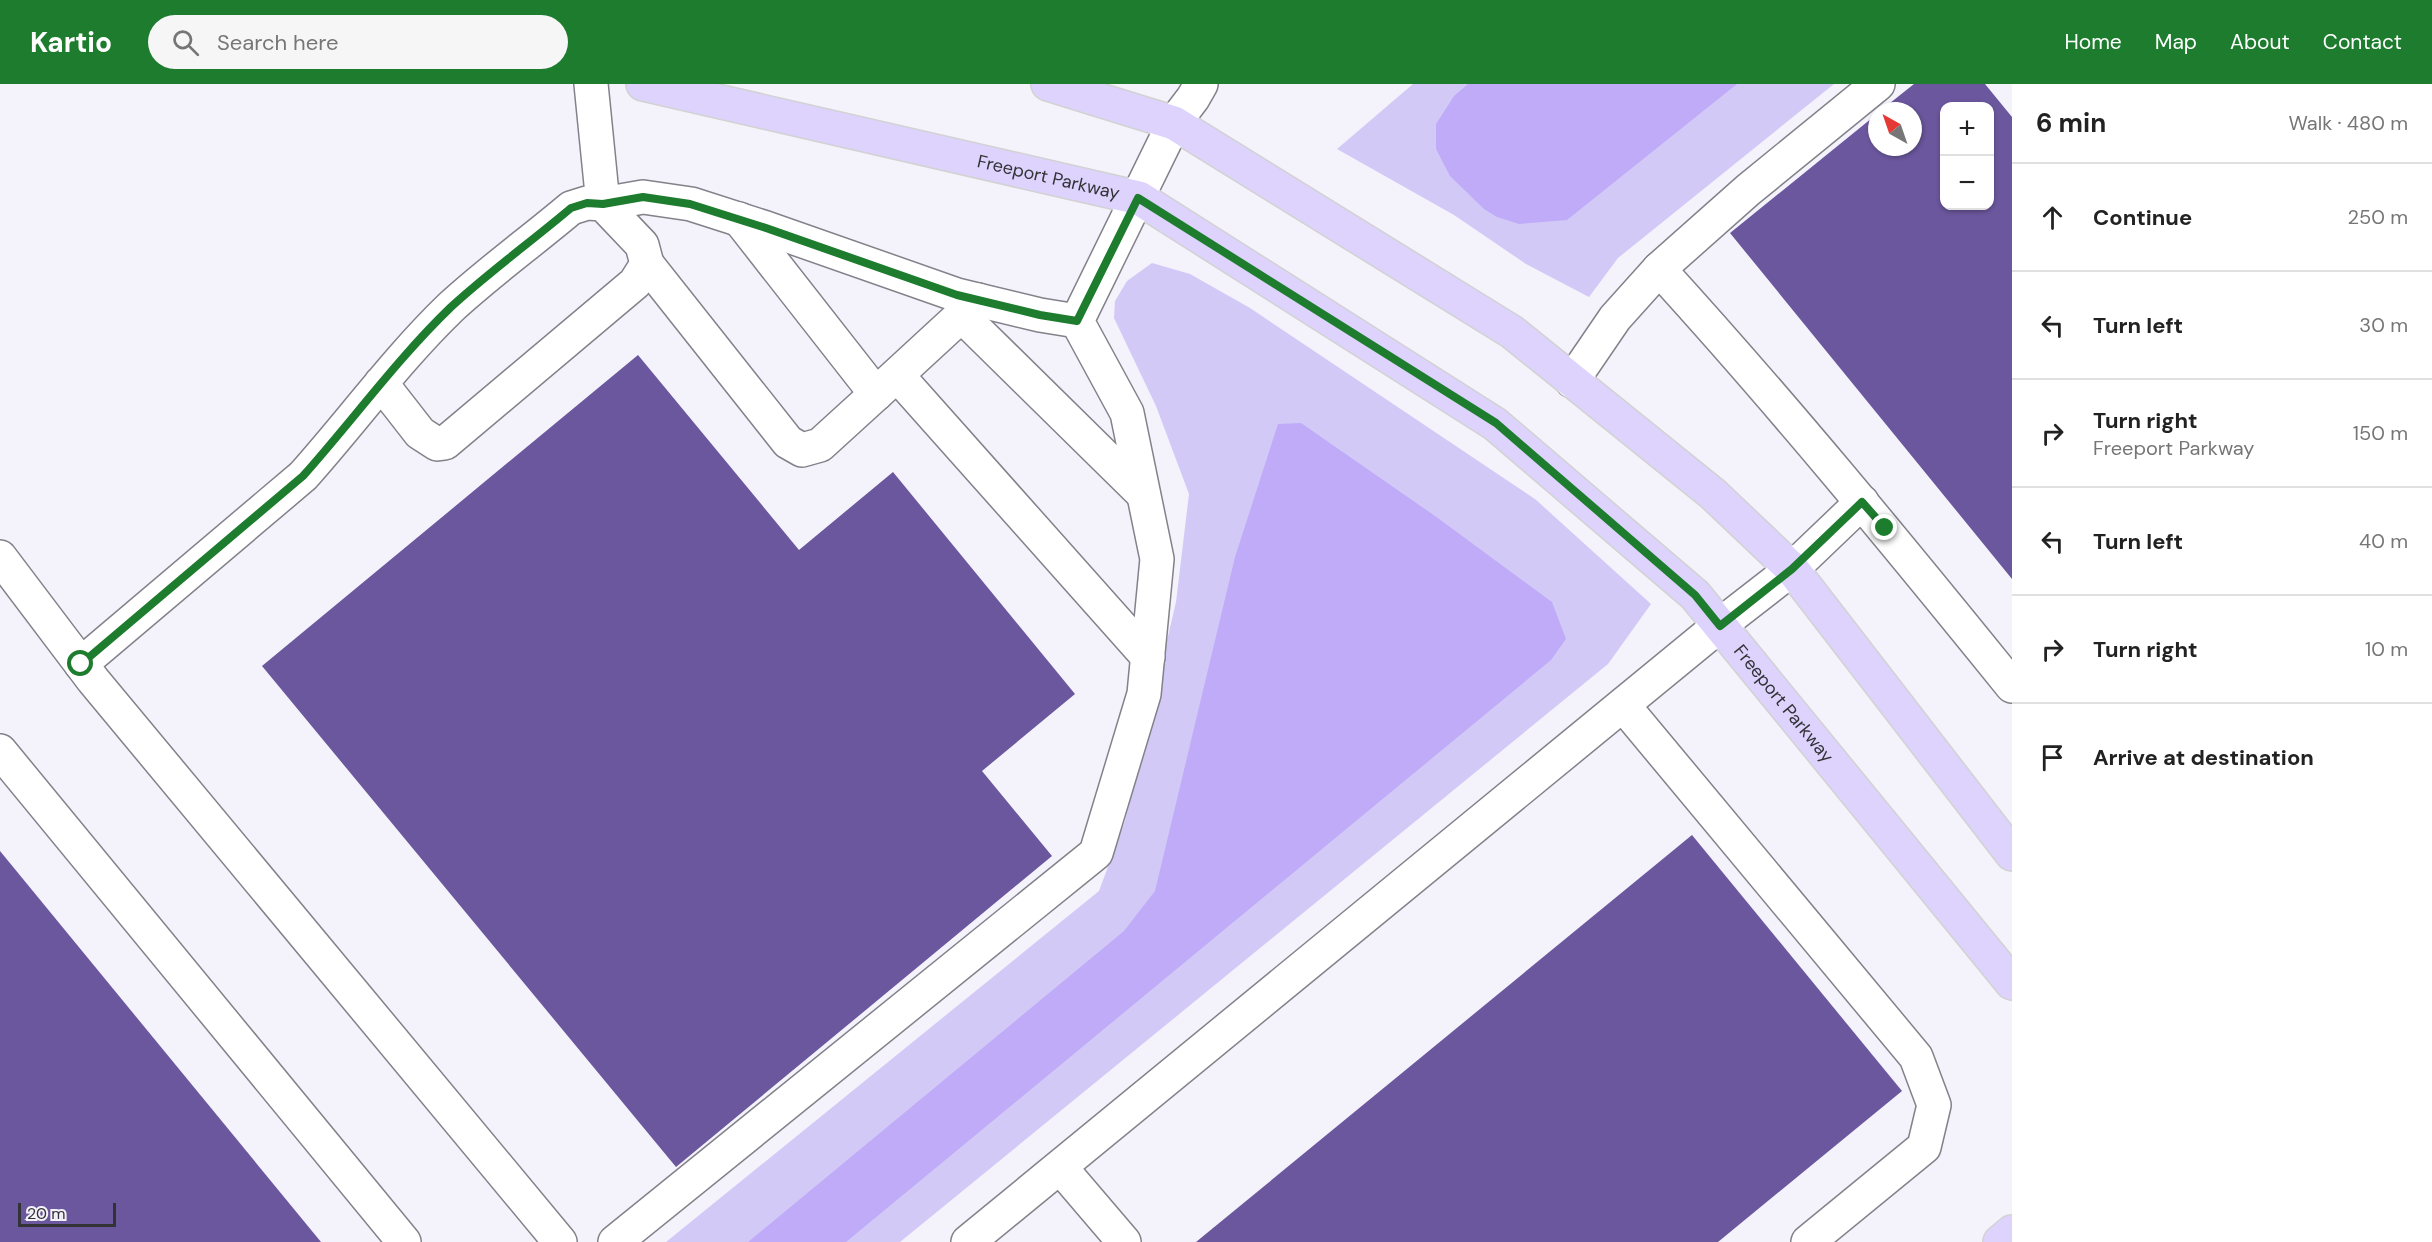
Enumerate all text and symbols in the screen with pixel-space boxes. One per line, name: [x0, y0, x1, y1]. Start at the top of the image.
search box: [148, 15, 568, 69]
text: Kartio: [30, 24, 112, 61]
icon: search: [169, 26, 202, 59]
text: Search here: [217, 28, 338, 57]
text: Home: [2064, 28, 2122, 56]
text: Map: [2155, 28, 2197, 56]
text: About: [2230, 28, 2290, 56]
text: Contact: [2323, 28, 2402, 56]
north arrow: [1868, 102, 1922, 156]
map controls: [1940, 102, 1994, 210]
button: +: [1940, 102, 1994, 156]
text: 6 min: [2036, 106, 2106, 140]
text: Walk · 480 m: [2288, 110, 2408, 136]
street label: Freeport Parkway: [975, 149, 1122, 205]
button: −: [1940, 156, 1994, 210]
icon: ahead: [2036, 201, 2069, 234]
text: Continue: [2093, 203, 2192, 232]
text: 250 m: [2347, 204, 2408, 230]
icon: left: [2036, 309, 2069, 342]
text: Turn left: [2093, 311, 2183, 340]
text: 30 m: [2359, 312, 2408, 338]
text: Turn right: [2093, 406, 2198, 435]
icon: right: [2036, 417, 2069, 450]
text: 150 m: [2353, 420, 2408, 446]
text: Freeport Parkway: [2093, 435, 2254, 461]
route end: [1871, 514, 1897, 540]
icon: left: [2036, 525, 2069, 558]
text: Turn left: [2093, 527, 2183, 556]
text: 40 m: [2359, 528, 2408, 554]
icon: right: [2036, 633, 2069, 666]
text: Turn right: [2093, 635, 2198, 664]
text: 10 m: [2365, 636, 2408, 662]
street label: Freeport Parkway: [1728, 640, 1839, 768]
route start: [67, 650, 93, 676]
icon: arrive: [2036, 741, 2069, 774]
text: Arrive at destination: [2093, 743, 2314, 772]
scale bar: [18, 1200, 116, 1228]
text: 20 m: [27, 1203, 66, 1224]

